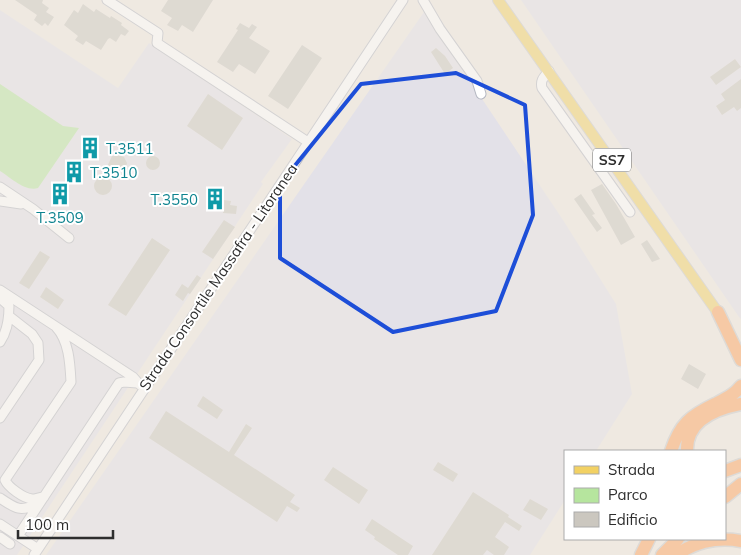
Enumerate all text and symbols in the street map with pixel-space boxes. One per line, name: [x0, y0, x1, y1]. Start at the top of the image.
building icon: T.3511: [77, 135, 103, 161]
place label: T.3511: [106, 139, 154, 158]
road number: SS7: [593, 148, 631, 172]
building icon: T.3510: [61, 159, 87, 185]
street label: Strada Consortile Massafra - Litoranea: [135, 160, 301, 394]
place label: T.3510: [90, 163, 138, 182]
building icon: T.3509: [47, 181, 73, 207]
building icon: T.3550: [202, 186, 228, 212]
place label: T.3550: [150, 190, 198, 209]
place label: T.3509: [36, 208, 84, 227]
legend: [564, 450, 726, 540]
text: Strada: [608, 460, 655, 479]
text: Parco: [608, 485, 648, 504]
scale bar: [18, 508, 112, 540]
text: Edificio: [608, 510, 658, 529]
text: 100 m: [25, 515, 69, 534]

